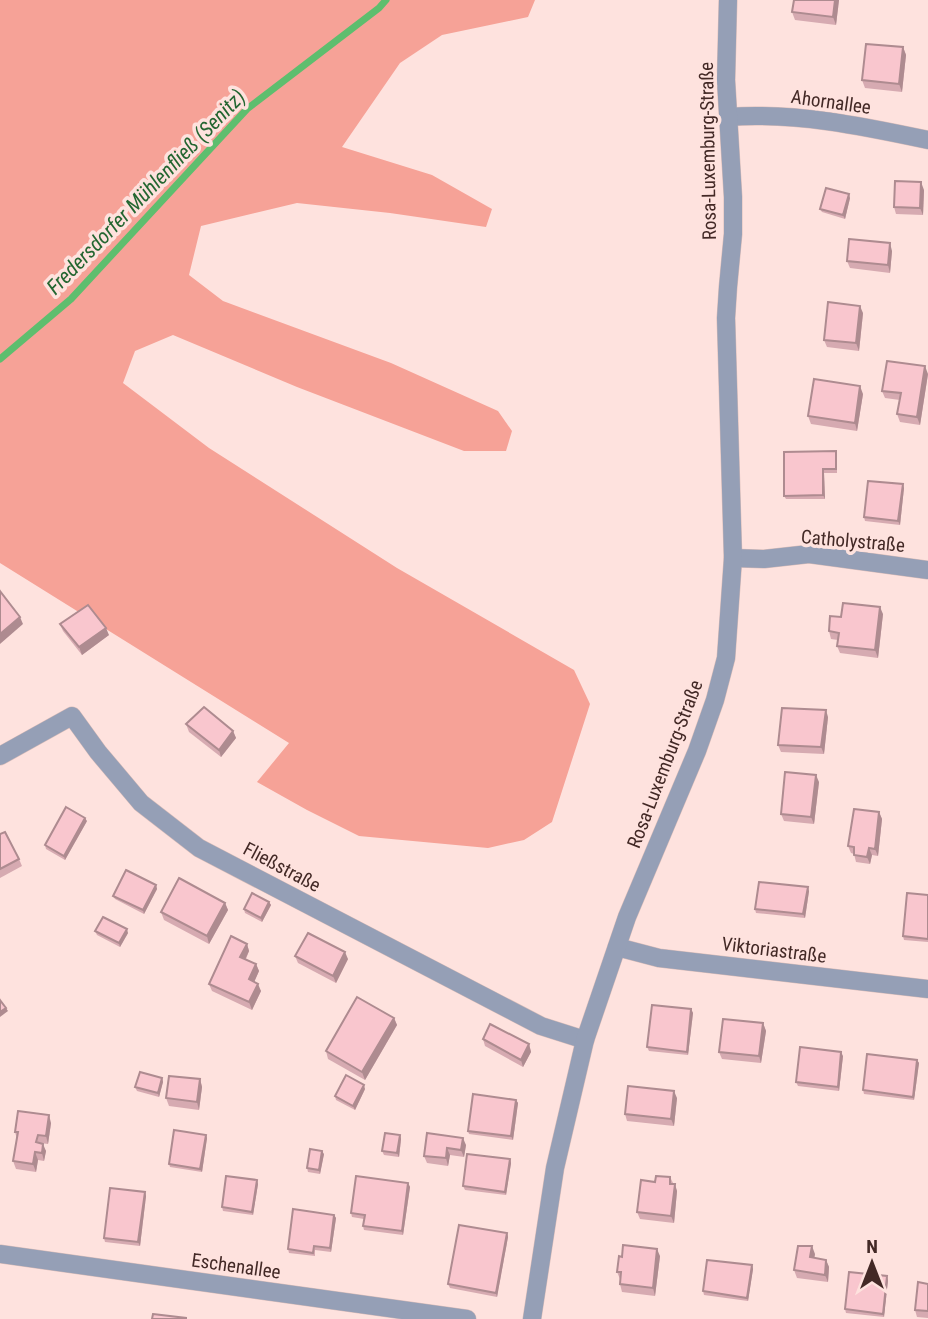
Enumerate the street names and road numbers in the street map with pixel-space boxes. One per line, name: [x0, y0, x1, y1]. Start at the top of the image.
street label: Rosa-Luxemburg-Straße: [695, 62, 721, 240]
street label: Ahornallee: [790, 85, 872, 119]
street label: Catholystraße: [800, 525, 906, 557]
street label: Rosa-Luxemburg-Straße: [622, 677, 708, 851]
street label: Fließstraße: [239, 837, 325, 897]
street label: Viktoriastraße: [720, 932, 828, 968]
street label: Eschenallee: [190, 1248, 282, 1284]

